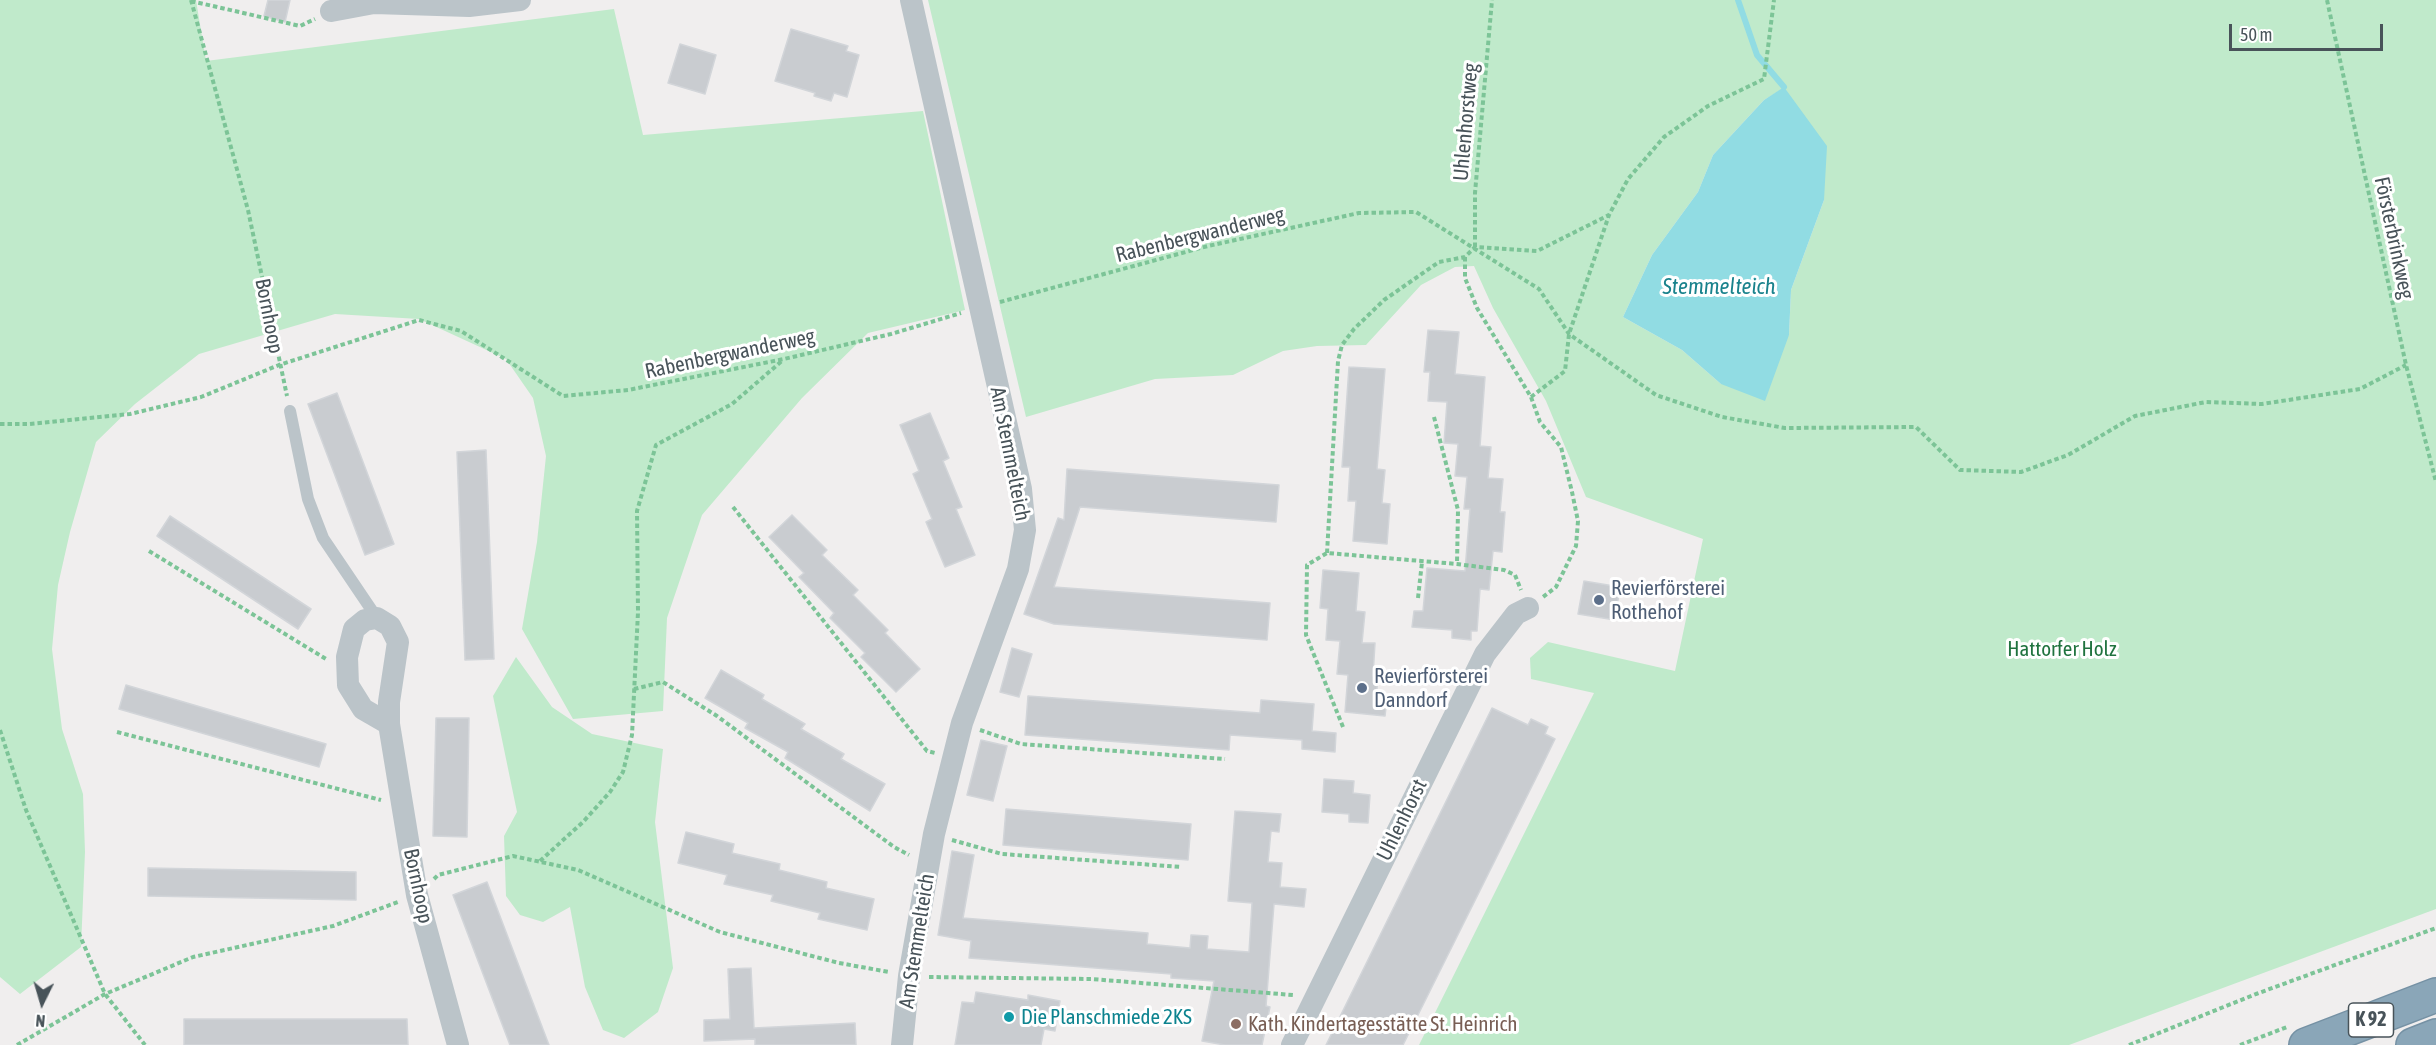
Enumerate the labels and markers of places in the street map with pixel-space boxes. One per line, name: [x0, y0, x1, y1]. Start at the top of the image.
place label: Revierförsterei Rothehof: [1611, 575, 1725, 625]
marker: Revierförsterei Rothehof: [1592, 593, 1606, 607]
place label: Revierförsterei Danndorf: [1374, 663, 1488, 713]
marker: Revierförsterei Danndorf: [1355, 681, 1369, 695]
place label: Die Planschmiede 2KS: [1021, 1004, 1192, 1030]
marker: Die Planschmiede 2KS: [1002, 1010, 1016, 1024]
place label: Kath. Kindertagesstätte St. Heinrich: [1248, 1011, 1517, 1037]
marker: Kath. Kindertagesstätte St. Heinrich: [1229, 1017, 1243, 1031]

